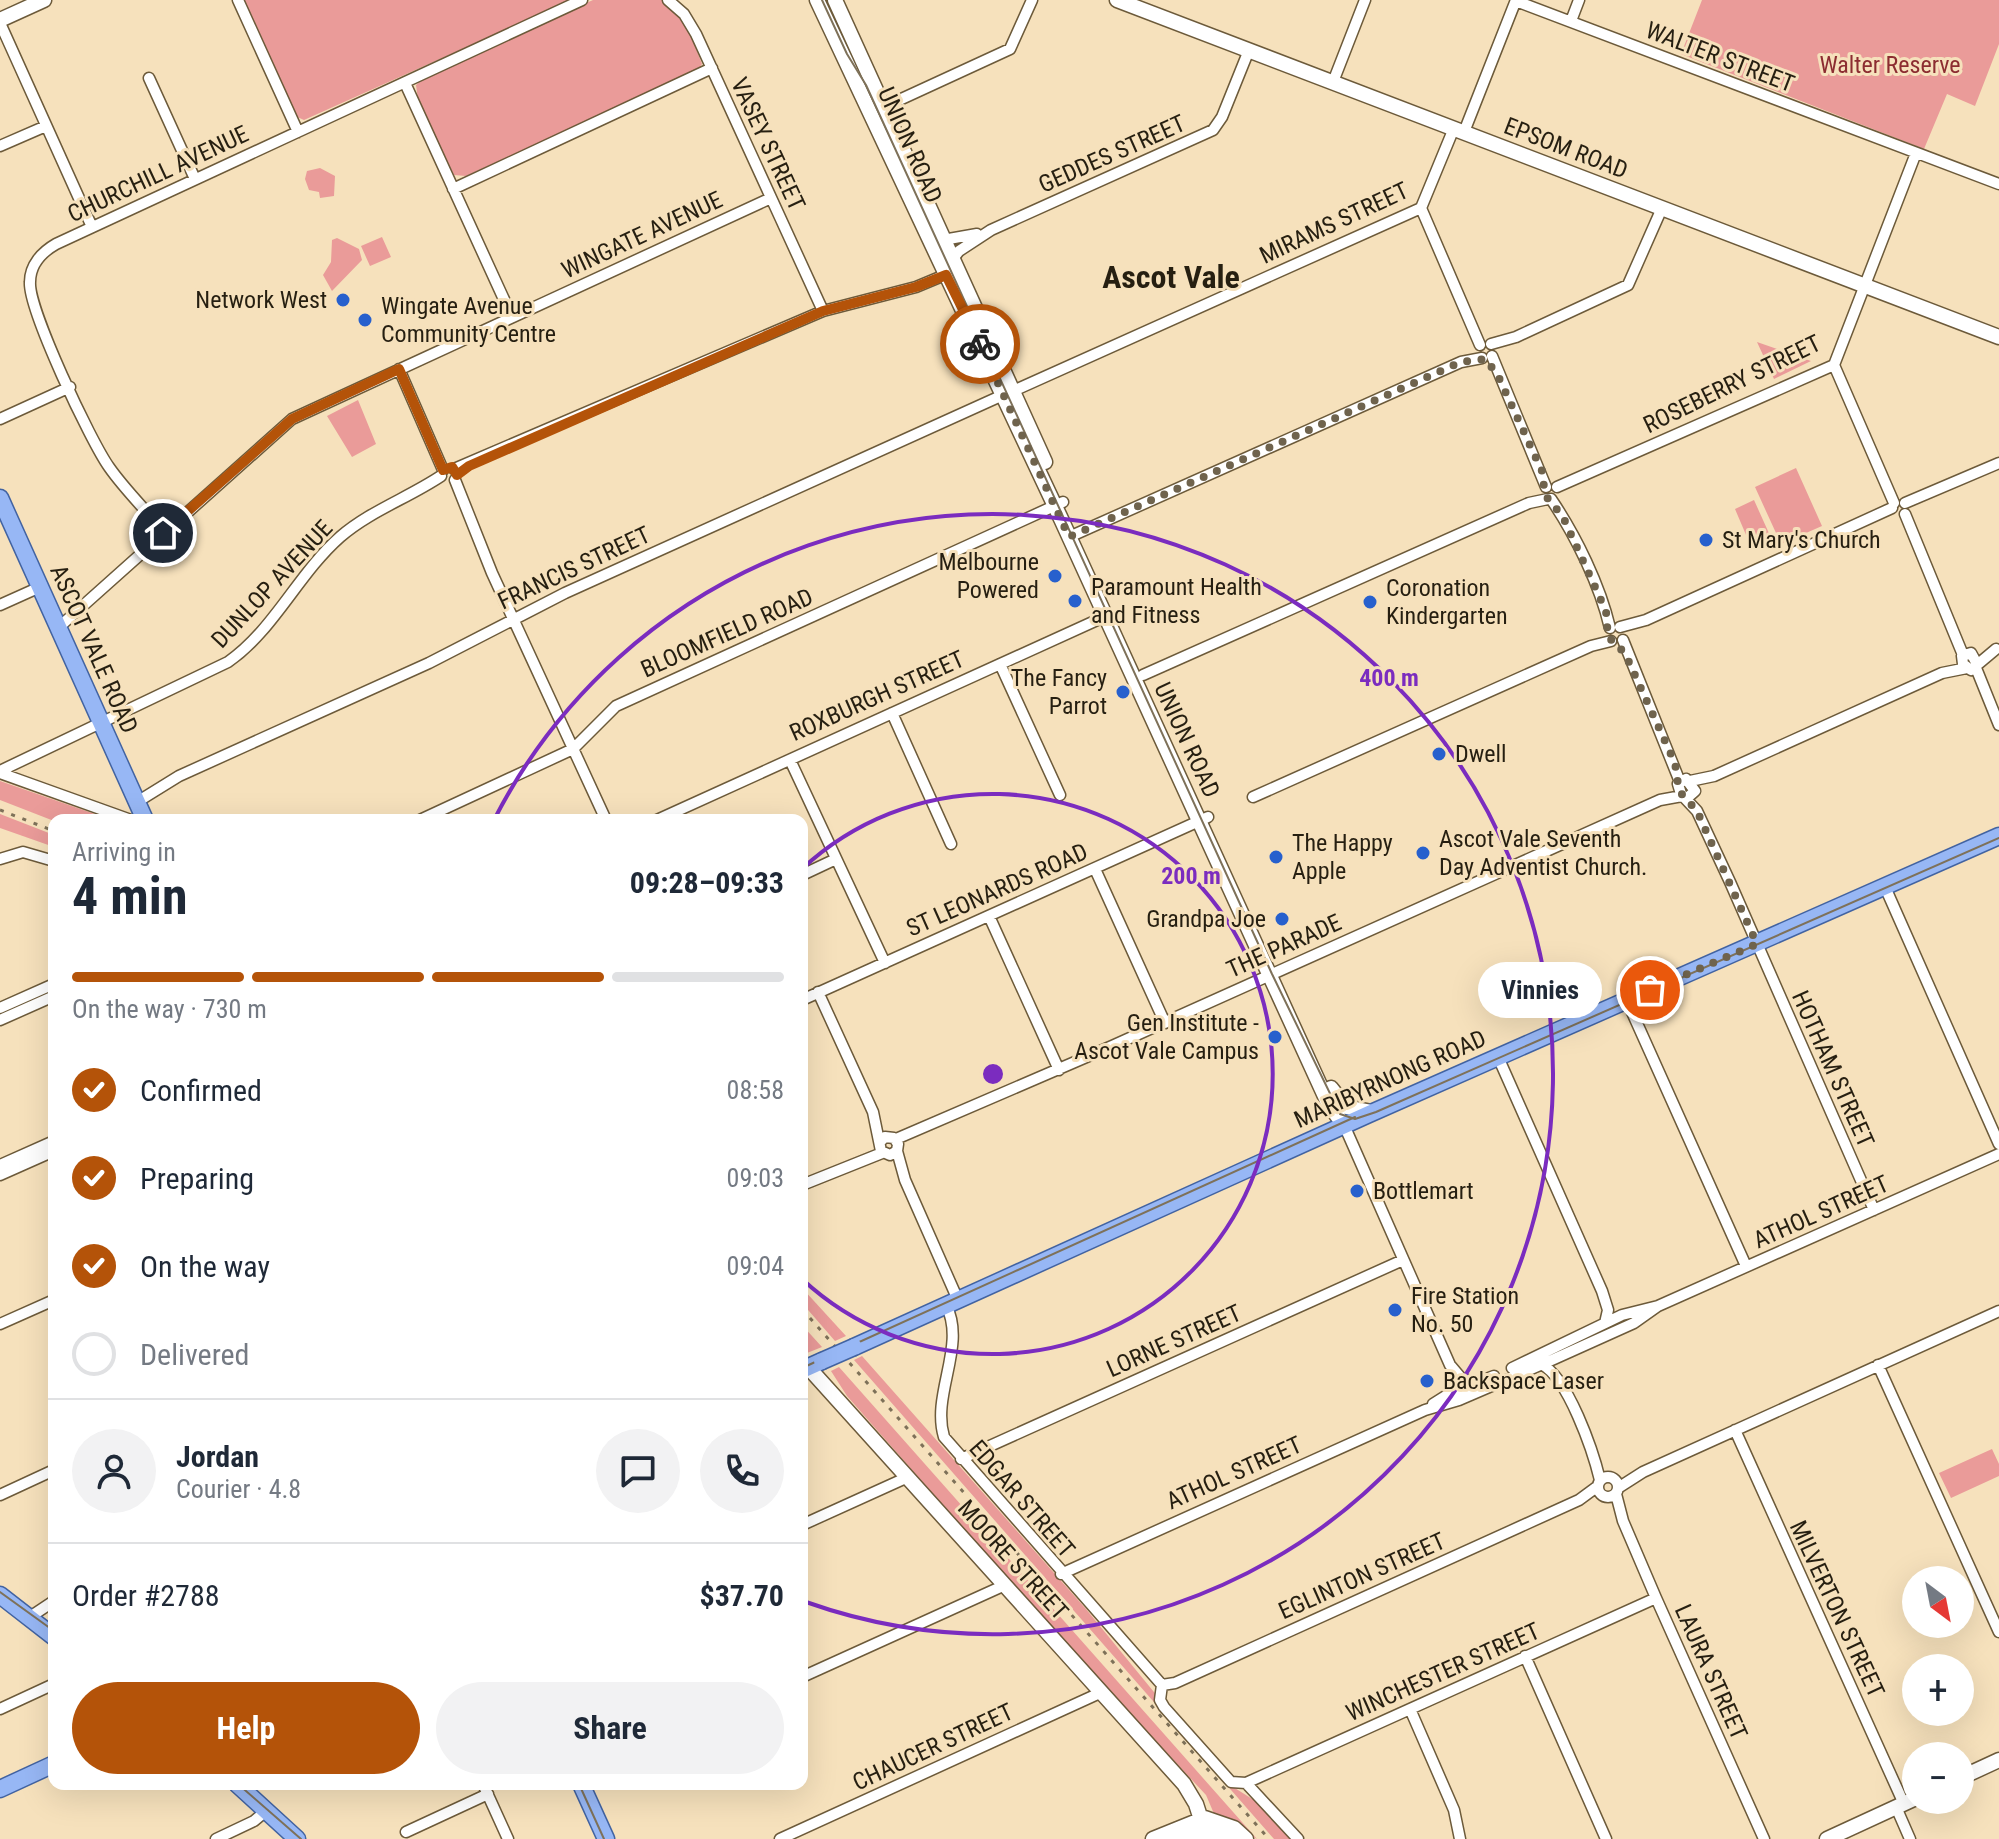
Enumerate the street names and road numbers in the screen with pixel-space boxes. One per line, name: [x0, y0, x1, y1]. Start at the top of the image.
street label: WALTER STREET: [1642, 16, 1798, 98]
street label: VASEY STREET: [725, 73, 811, 215]
street label: UNION ROAD: [872, 83, 948, 207]
street label: GEDDES STREET: [1034, 109, 1190, 199]
street label: EPSOM ROAD: [1500, 112, 1632, 184]
street label: CHURCHILL AVENUE: [63, 120, 253, 228]
street label: MIRAMS STREET: [1255, 176, 1413, 270]
street label: WINGATE AVENUE: [557, 186, 727, 284]
street label: ROSEBERRY STREET: [1639, 329, 1825, 439]
street label: DUNLOP AVENUE: [206, 514, 338, 654]
street label: FRANCIS STREET: [493, 520, 655, 616]
street label: ASCOT VALE ROAD: [44, 561, 144, 737]
street label: BLOOMFIELD ROAD: [637, 583, 817, 683]
street label: ROXBURGH STREET: [785, 645, 969, 747]
street label: UNION ROAD: [1148, 678, 1226, 802]
street label: ST LEONARDS ROAD: [902, 837, 1092, 943]
street label: THE PARADE: [1222, 908, 1346, 984]
street label: HOTHAM STREET: [1786, 986, 1880, 1152]
street label: MARIBYRNONG ROAD: [1290, 1024, 1490, 1134]
street label: ATHOL STREET: [1749, 1170, 1893, 1254]
street label: LORNE STREET: [1102, 1299, 1246, 1383]
street label: ATHOL STREET: [1162, 1431, 1306, 1515]
street label: EDGAR STREET: [963, 1435, 1081, 1563]
street label: MOORE STREET: [952, 1494, 1074, 1626]
street label: MILVERTON STREET: [1784, 1516, 1890, 1702]
street label: EGLINTON STREET: [1274, 1527, 1450, 1625]
street label: LAURA STREET: [1669, 1600, 1753, 1744]
street label: WINCHESTER STREET: [1342, 1617, 1544, 1727]
street label: CHAUCER STREET: [848, 1698, 1018, 1796]

